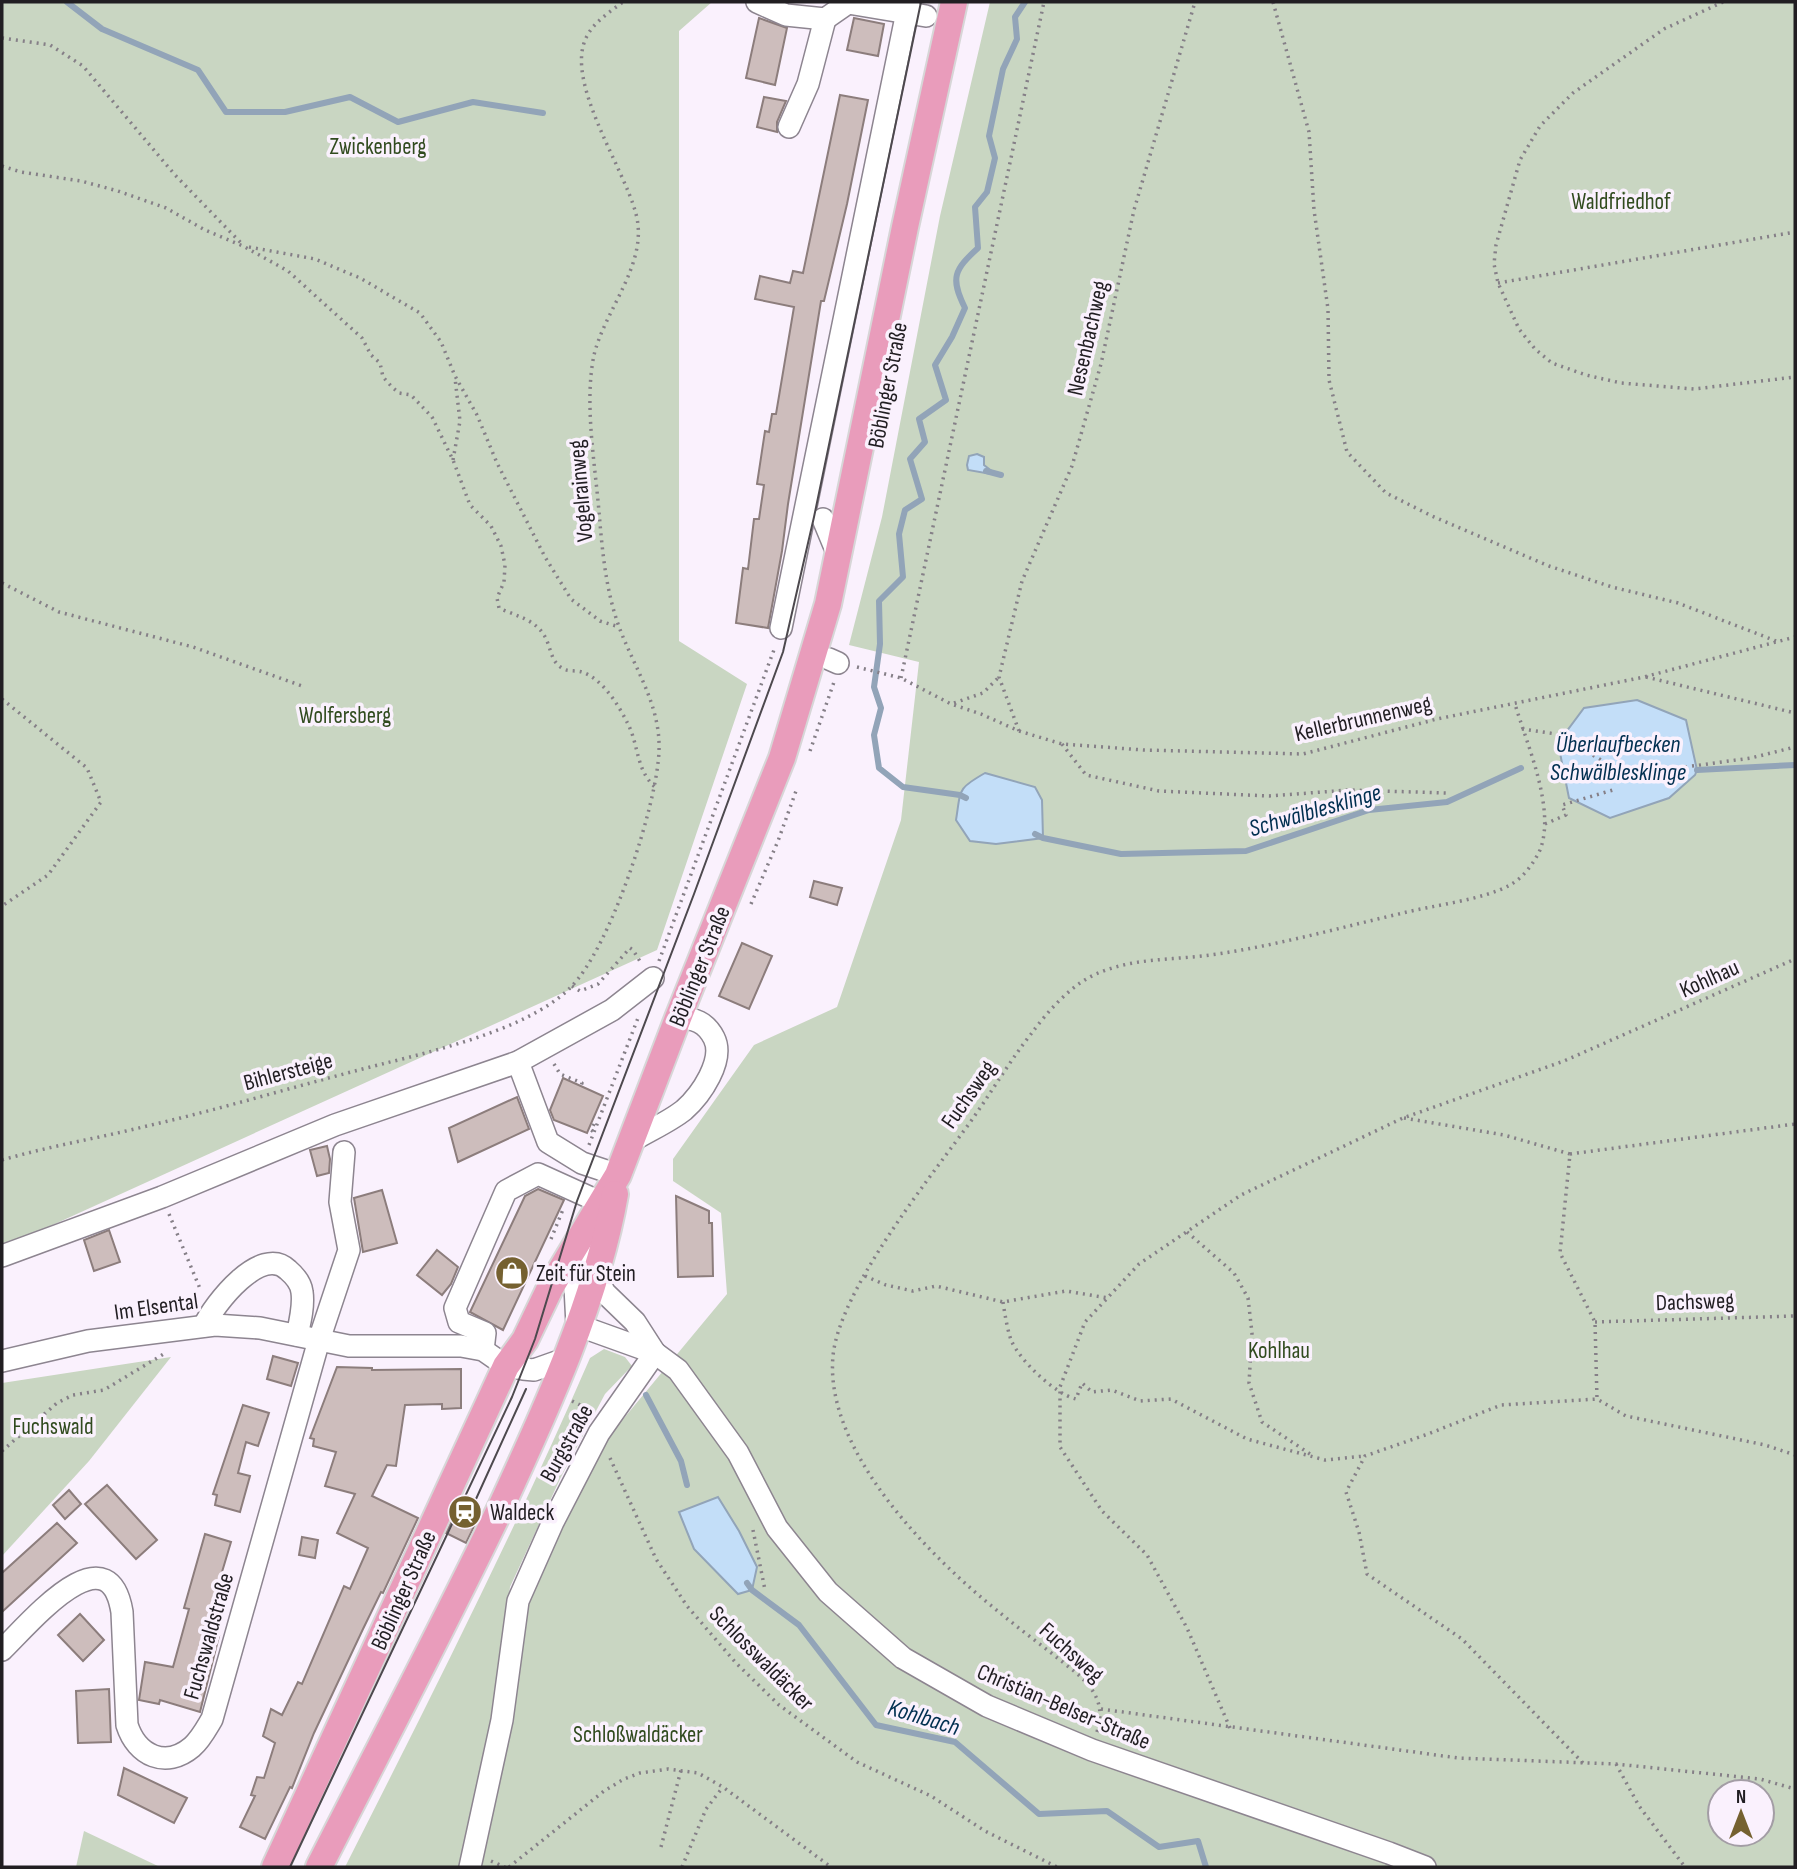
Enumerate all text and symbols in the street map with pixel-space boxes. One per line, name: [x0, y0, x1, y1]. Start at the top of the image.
park label: Zwickenberg: [329, 133, 427, 161]
park label: Waldfriedhof: [1571, 188, 1671, 216]
street label: Nesenbachweg: [1061, 278, 1115, 398]
street label: Böblinger Straße: [862, 320, 914, 451]
street label: Vogelrainweg: [563, 439, 599, 543]
street label: Kellerbrunnenweg: [1292, 690, 1434, 748]
park label: Wolfersberg: [299, 702, 391, 730]
water label: Überlaufbecken Schwälblesklinge: [1550, 730, 1686, 787]
water label: Schwälblesklinge: [1246, 778, 1385, 843]
street label: Böblinger Straße: [663, 902, 737, 1031]
street label: Kohlhau: [1675, 954, 1743, 1004]
street label: Bihlersteige: [241, 1047, 336, 1097]
street label: Fuchsweg: [935, 1055, 1002, 1134]
shop icon: Zeit für Stein: [493, 1254, 531, 1292]
place label: Zeit für Stein: [536, 1260, 636, 1288]
street label: Im Elsental: [112, 1287, 200, 1327]
street label: Dachsweg: [1655, 1287, 1735, 1317]
park label: Kohlhau: [1248, 1337, 1310, 1365]
street label: Burgstraße: [534, 1400, 600, 1487]
park label: Fuchswald: [13, 1413, 93, 1441]
station icon: Waldeck: [446, 1493, 484, 1531]
place label: Waldeck: [490, 1499, 555, 1527]
street label: Böblinger Straße: [365, 1526, 443, 1654]
street label: Fuchswaldstraße: [178, 1570, 240, 1703]
street label: Schlosswaldäcker: [703, 1600, 820, 1717]
street label: Fuchsweg: [1033, 1617, 1109, 1689]
street label: Christian-Belser-Straße: [973, 1658, 1154, 1756]
water label: Kohlbach: [885, 1693, 963, 1742]
park label: Schloßwaldäcker: [573, 1721, 703, 1749]
north arrow: [1706, 1778, 1776, 1848]
text: N: [1736, 1786, 1746, 1809]

